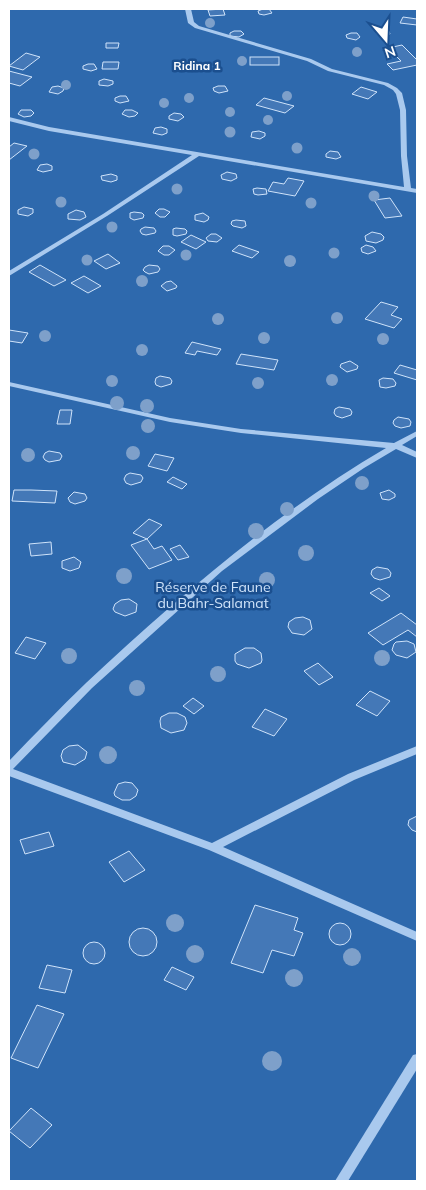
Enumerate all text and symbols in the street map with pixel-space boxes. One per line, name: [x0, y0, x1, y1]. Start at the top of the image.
north arrow: [361, 15, 411, 65]
text: N: [382, 42, 398, 63]
district label: Ridina 1: [173, 58, 221, 73]
park label: Réserve de Faune du Bahr-Salamat: [155, 578, 271, 612]

